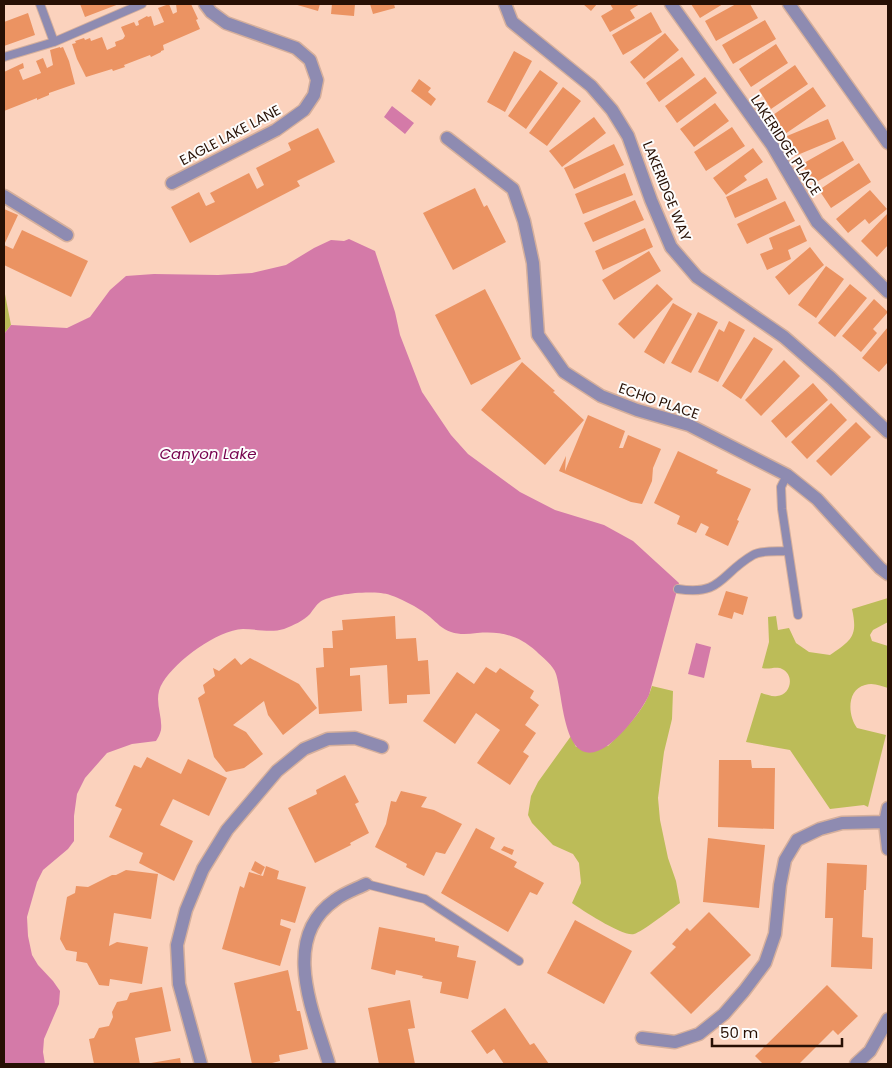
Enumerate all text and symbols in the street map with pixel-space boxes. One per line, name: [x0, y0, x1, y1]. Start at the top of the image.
street label: LAKERIDGE PLACE: [746, 91, 826, 199]
street label: EAGLE LAKE LANE: [176, 100, 284, 170]
street label: LAKERIDGE WAY: [638, 138, 696, 244]
street label: ECHO PLACE: [616, 378, 702, 424]
water label: Canyon Lake: [159, 443, 257, 464]
scale bar: [712, 1016, 842, 1048]
text: 50 m: [720, 1022, 758, 1043]

